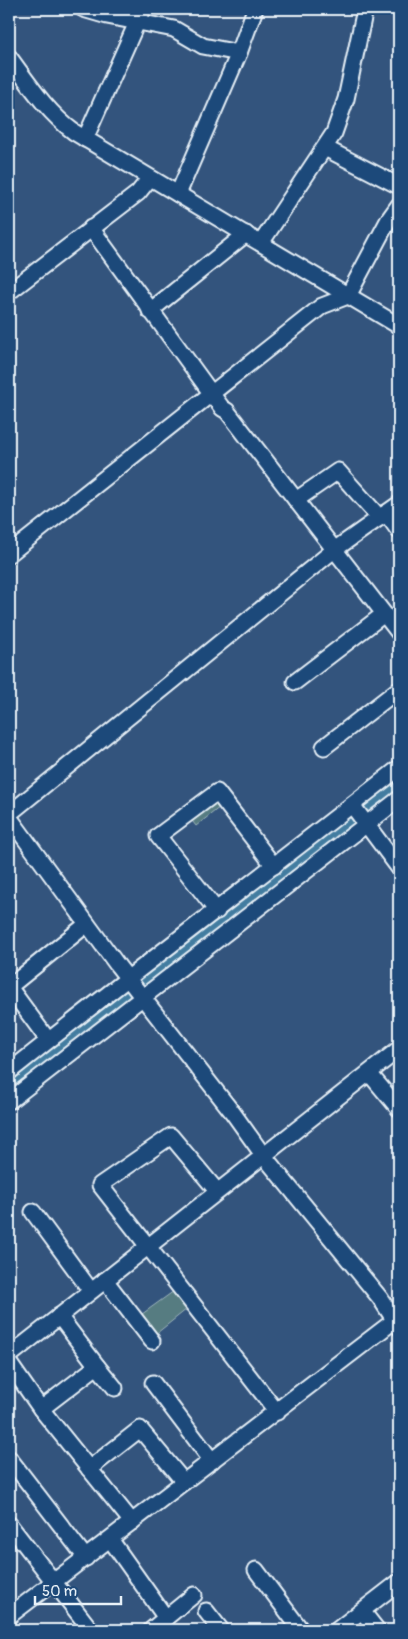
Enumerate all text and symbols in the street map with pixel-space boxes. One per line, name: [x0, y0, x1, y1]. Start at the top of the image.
scale bar: [35, 1574, 121, 1606]
text: 50 m: [42, 1582, 77, 1601]

